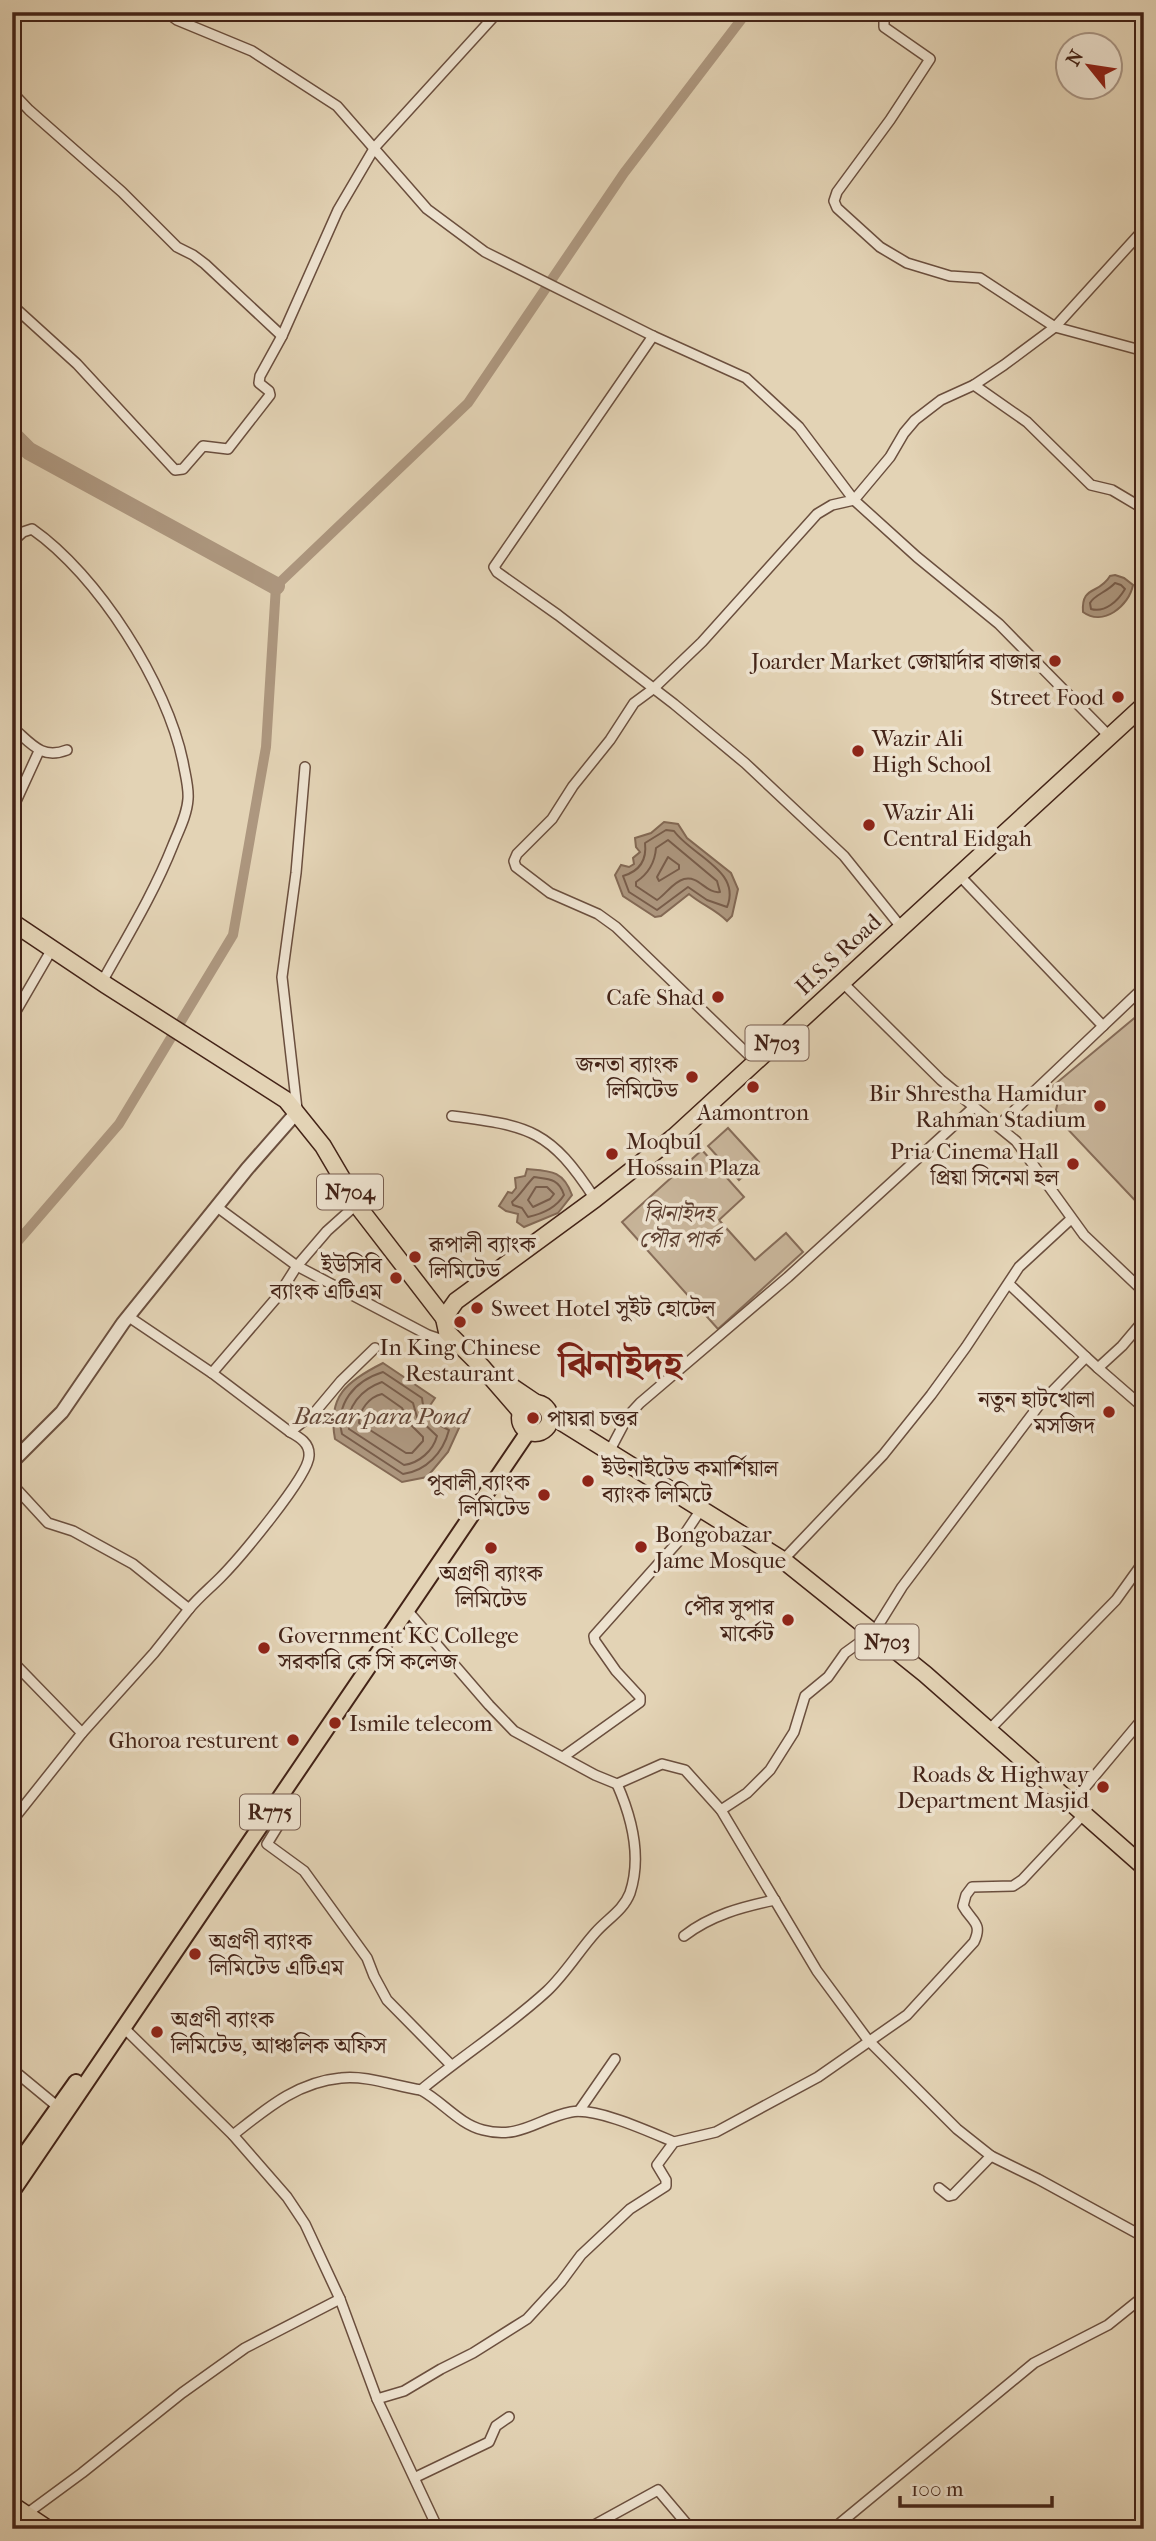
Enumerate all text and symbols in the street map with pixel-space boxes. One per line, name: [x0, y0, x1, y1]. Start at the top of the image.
north arrow: [1054, 32, 1124, 102]
text: N: [1062, 46, 1089, 70]
place label: Joarder Market জোয়ার্দার বাজার: [749, 648, 1042, 675]
marker: Joarder Market জোয়ার্দার বাজার: [1047, 653, 1063, 669]
place label: Street Food: [990, 684, 1104, 711]
marker: Street Food: [1110, 689, 1126, 705]
place label: Wazir Ali High School: [871, 725, 992, 778]
marker: Wazir Ali High School: [850, 743, 866, 759]
place label: Wazir Ali Central Eidgah: [882, 799, 1032, 852]
marker: Wazir Ali Central Eidgah: [861, 817, 877, 833]
street label: H.S.S Road: [790, 908, 887, 1001]
place label: Cafe Shad: [606, 984, 704, 1011]
marker: Cafe Shad: [710, 989, 726, 1005]
road number: N703: [746, 1026, 808, 1060]
place label: জনতা ব্যাংক লিমিটেড: [575, 1051, 679, 1104]
marker: জনতা ব্যাংক লিমিটেড: [684, 1069, 700, 1085]
marker: Aamontron: [745, 1079, 761, 1095]
place label: Bir Shrestha Hamidur Rahman Stadium: [869, 1080, 1086, 1133]
marker: Bir Shrestha Hamidur Rahman Stadium: [1092, 1098, 1108, 1114]
place label: Aamontron: [696, 1099, 810, 1126]
place label: Moqbul Hossain Plaza: [626, 1128, 760, 1181]
place label: Pria Cinema Hall প্রিয়া সিনেমা হল: [890, 1138, 1060, 1191]
marker: Moqbul Hossain Plaza: [604, 1146, 620, 1162]
marker: Pria Cinema Hall প্রিয়া সিনেমা হল: [1065, 1156, 1081, 1172]
road number: N704: [317, 1174, 383, 1210]
park label: ঝিনাইদহ পৌর পার্ক: [639, 1199, 724, 1253]
place label: রূপালী ব্যাংক লিমিটেড: [428, 1231, 536, 1284]
marker: রূপালী ব্যাংক লিমিটেড: [407, 1249, 423, 1265]
place label: ইউসিবি ব্যাংক এটিএম: [269, 1252, 383, 1305]
marker: ইউসিবি ব্যাংক এটিএম: [388, 1270, 404, 1286]
place label: Sweet Hotel সুইট হোটেল: [491, 1295, 716, 1322]
marker: Sweet Hotel সুইট হোটেল: [469, 1300, 485, 1316]
marker: In King Chinese Restaurant: [452, 1314, 468, 1330]
place label: In King Chinese Restaurant: [379, 1334, 541, 1387]
district label: ঝিনাইদহ: [556, 1342, 684, 1387]
place label: নতুন হাটখোলা মসজিদ: [977, 1386, 1096, 1439]
water label: Bazar para Pond: [292, 1402, 471, 1430]
marker: নতুন হাটখোলা মসজিদ: [1101, 1404, 1117, 1420]
place label: পায়রা চত্তর: [547, 1405, 639, 1432]
marker: পায়রা চত্তর: [525, 1410, 541, 1426]
place label: ইউনাইটেড কমার্শিয়াল ব্যাংক লিমিটে: [601, 1455, 779, 1508]
place label: পূবালী ব্যাংক লিমিটেড: [427, 1469, 531, 1522]
marker: ইউনাইটেড কমার্শিয়াল ব্যাংক লিমিটে: [580, 1473, 596, 1489]
marker: পূবালী ব্যাংক লিমিটেড: [536, 1487, 552, 1503]
place label: Bongobazar Jame Mosque: [653, 1521, 786, 1574]
marker: Bongobazar Jame Mosque: [633, 1539, 649, 1555]
marker: অগ্রণী ব্যাংক লিমিটেড: [483, 1540, 499, 1556]
place label: অগ্রণী ব্যাংক লিমিটেড: [438, 1560, 543, 1613]
place label: পৌর সুপার মার্কেট: [684, 1594, 776, 1647]
marker: পৌর সুপার মার্কেট: [780, 1612, 796, 1628]
place label: Government KC College সরকারি কে সি কলেজ: [277, 1622, 519, 1675]
road number: N703: [856, 1624, 918, 1660]
marker: Government KC College সরকারি কে সি কলেজ: [256, 1640, 272, 1656]
place label: Ismile telecom: [349, 1710, 493, 1737]
marker: Ismile telecom: [327, 1715, 343, 1731]
place label: Ghoroa resturent: [108, 1727, 279, 1754]
marker: Ghoroa resturent: [285, 1732, 301, 1748]
place label: Roads & Highway Department Masjid: [897, 1761, 1090, 1814]
marker: Roads & Highway Department Masjid: [1095, 1779, 1111, 1795]
road number: R775: [240, 1794, 300, 1829]
place label: অগ্রণী ব্যাংক লিমিটেড এটিএম: [208, 1928, 345, 1981]
marker: অগ্রণী ব্যাংক লিমিটেড এটিএম: [187, 1946, 203, 1962]
place label: অগ্রণী ব্যাংক লিমিটেড, আঞ্চলিক অফিস: [170, 2006, 387, 2059]
marker: অগ্রণী ব্যাংক লিমিটেড, আঞ্চলিক অফিস: [149, 2024, 165, 2040]
scale bar: [900, 2464, 1053, 2508]
text: 100 m: [911, 2477, 964, 2501]

